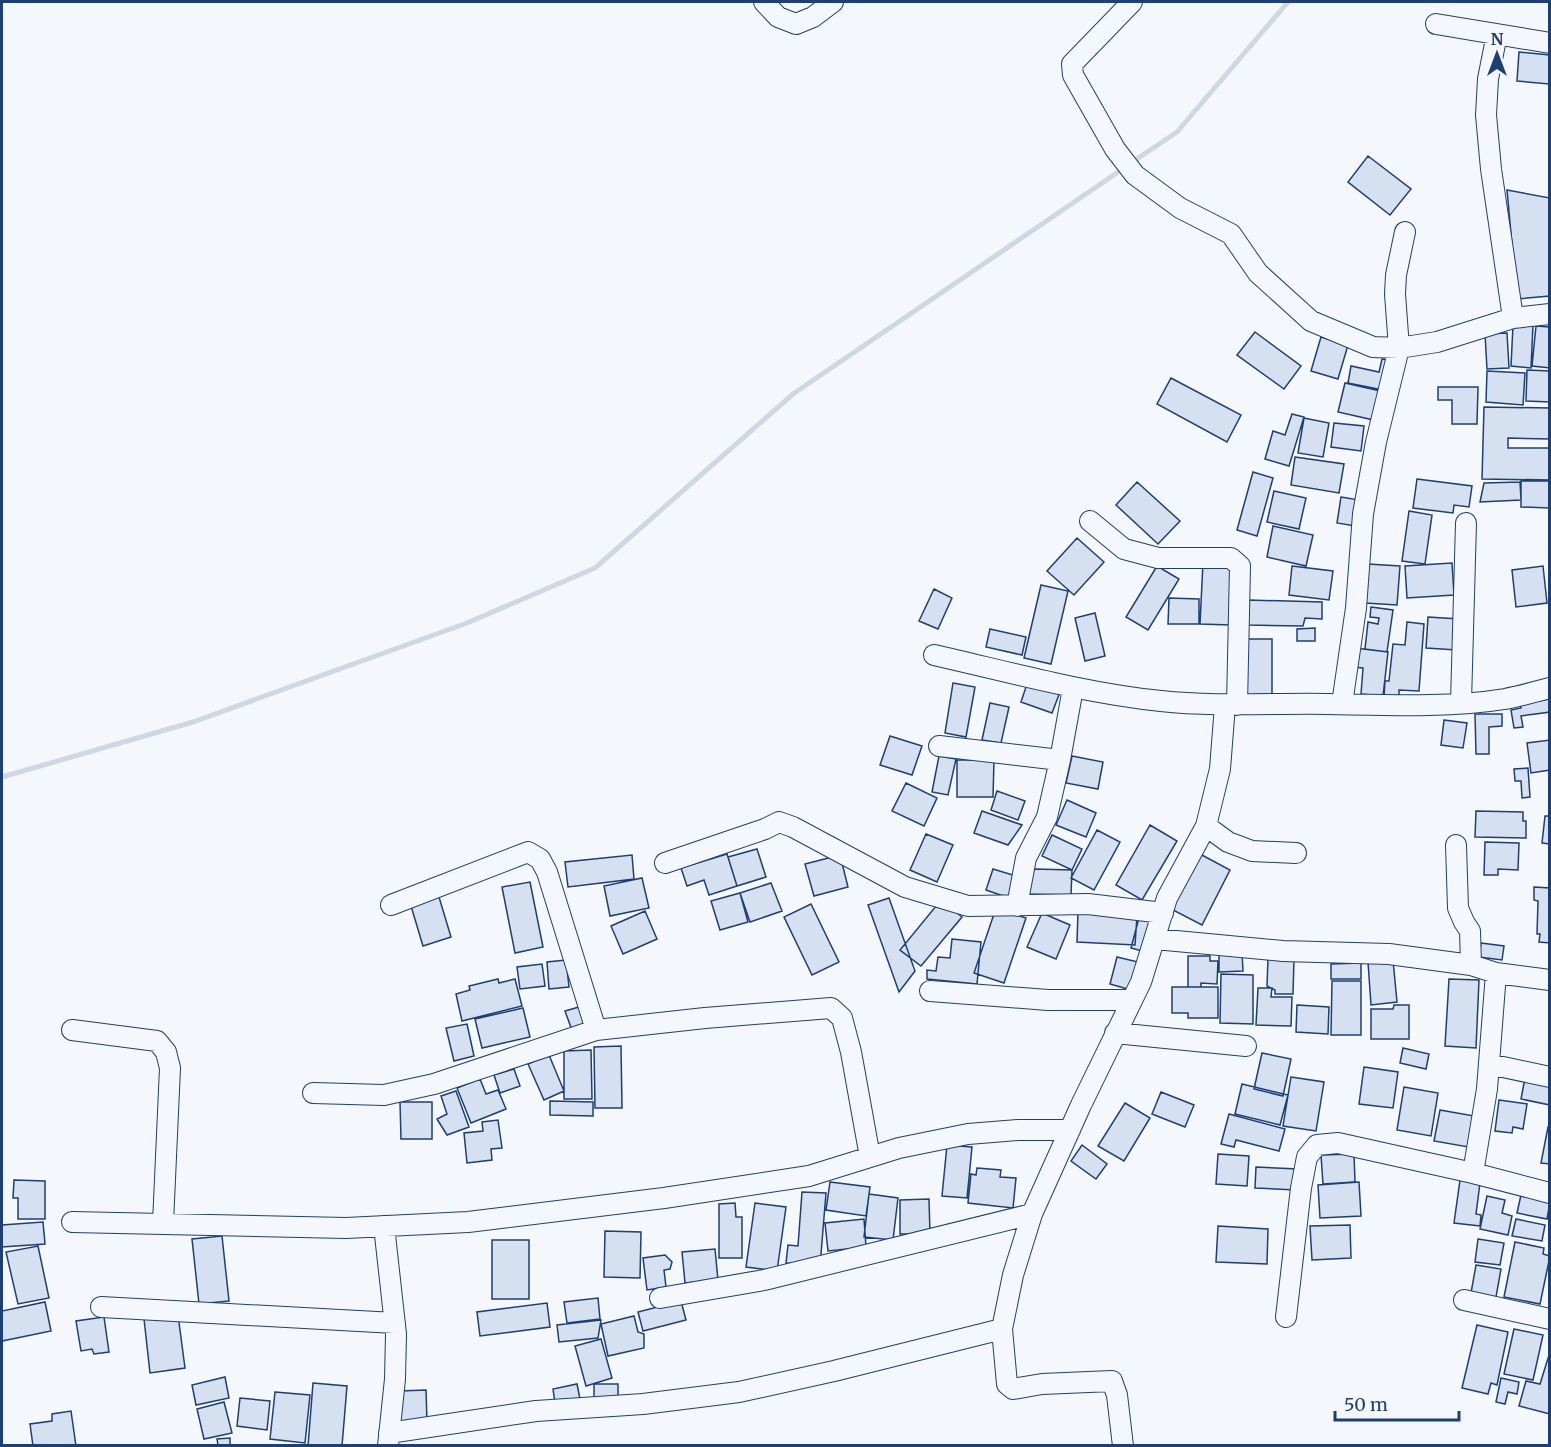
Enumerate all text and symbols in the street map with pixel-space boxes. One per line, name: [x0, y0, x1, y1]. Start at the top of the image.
north arrow: [1467, 24, 1527, 84]
text: N: [1491, 29, 1504, 49]
scale bar: [1335, 1384, 1460, 1422]
text: 50 m: [1344, 1393, 1388, 1416]

